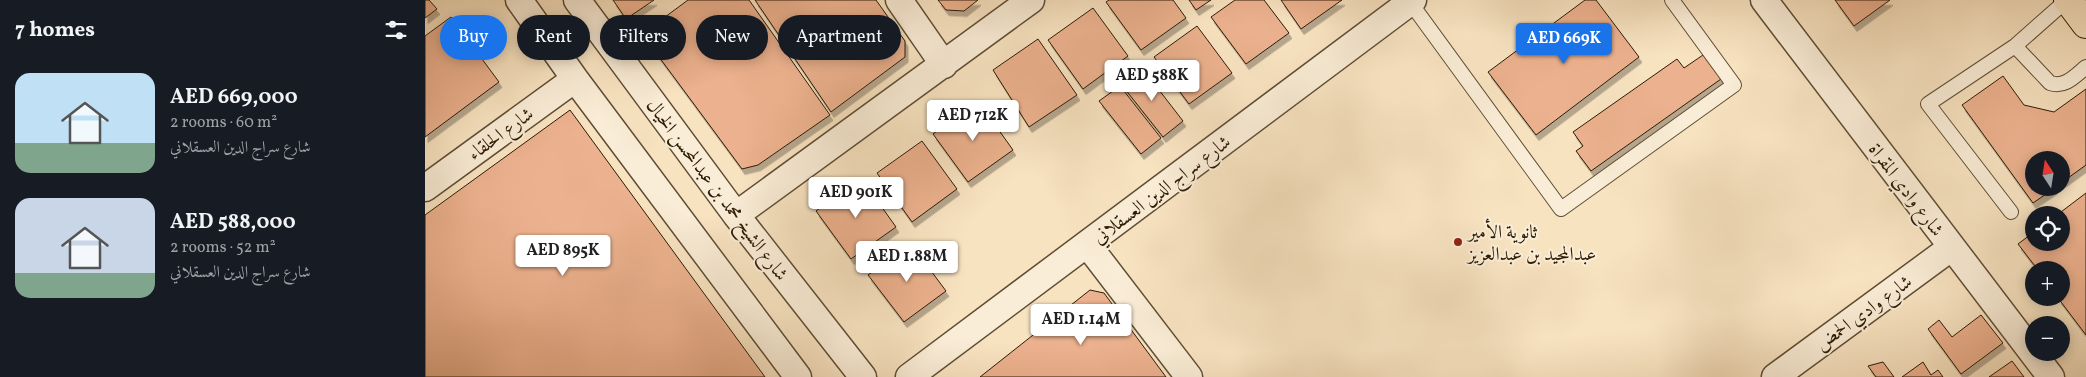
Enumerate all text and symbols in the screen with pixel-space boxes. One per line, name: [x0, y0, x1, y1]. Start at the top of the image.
chip: Buy: [440, 15, 507, 60]
chip: Rent: [517, 15, 590, 60]
chip: Filters: [600, 15, 686, 60]
chip: New: [696, 15, 768, 60]
chip: Apartment: [778, 15, 901, 60]
text: 7 homes: [15, 16, 95, 45]
icon: filters: [382, 16, 410, 44]
pin: AED 669K: [1512, 22, 1616, 65]
text: AED 669K: [1527, 28, 1601, 50]
pin: AED 588K: [1100, 59, 1204, 102]
text: AED 588K: [1115, 65, 1189, 87]
text: AED 669,000: [170, 83, 298, 112]
icon: home: [55, 93, 115, 153]
street label: شارع الشيخ محمد بن عبدالمحسن الخيال: [637, 94, 794, 288]
pin: AED 712K: [921, 100, 1025, 142]
street label: شارع الحلقاء: [463, 102, 540, 168]
text: AED 712K: [938, 105, 1008, 127]
text: 2 rooms · 60 m²: [170, 112, 277, 134]
street label: شارع سراج الدين العسقلاني: [1088, 130, 1239, 254]
text: شارع سراج الدين العسقلاني: [170, 137, 311, 159]
street label: شارع وادي المقراة: [1861, 138, 1949, 243]
north arrow: [2025, 151, 2070, 196]
map controls: [2025, 151, 2070, 361]
pin: AED 901K: [804, 176, 908, 219]
text: AED 901K: [819, 182, 893, 204]
button: locate: [2025, 206, 2070, 251]
text: AED 588,000: [170, 208, 296, 237]
icon: home: [55, 218, 115, 278]
place label: ثانوية الأمير عبدالمجيد بن عبدالعزيز: [1466, 218, 1596, 268]
pin: AED 895K: [511, 234, 615, 277]
marker: ثانوية الأمير عبدالمجيد بن عبدالعزيز: [1452, 236, 1464, 248]
text: 2 rooms · 52 m²: [170, 237, 276, 259]
text: AED 895K: [526, 240, 600, 262]
pin: AED 1.88M: [850, 240, 964, 283]
text: AED 1.88M: [867, 246, 947, 268]
button: +: [2025, 261, 2070, 306]
text: شارع سراج الدين العسقلاني: [170, 262, 311, 284]
street label: شارع وادي الحمض: [1810, 270, 1919, 359]
pin: AED 1.14M: [1024, 304, 1138, 346]
text: AED 1.14M: [1042, 309, 1120, 331]
button: −: [2025, 316, 2070, 361]

